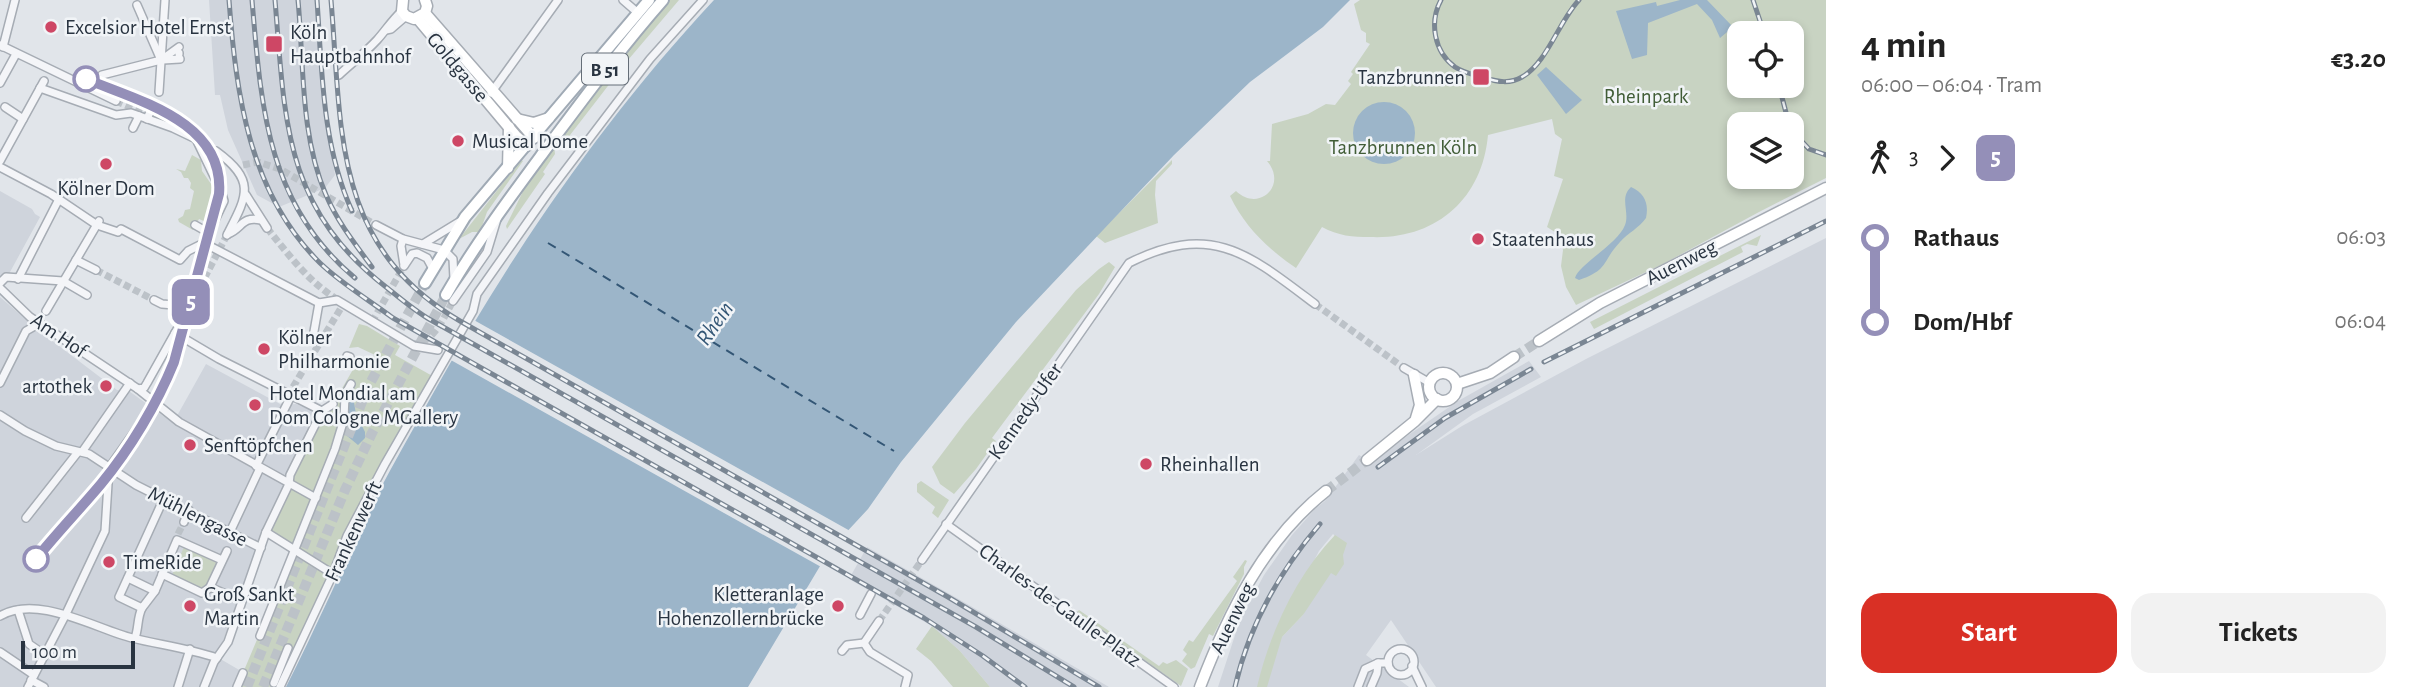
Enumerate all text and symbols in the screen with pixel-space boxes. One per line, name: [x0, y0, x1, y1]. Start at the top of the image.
place label: Excelsior Hotel Ernst: [65, 17, 231, 38]
marker: Excelsior Hotel Ernst: [43, 19, 59, 35]
map controls: [1727, 21, 1804, 189]
button: locate: [1727, 21, 1804, 98]
place label: Köln Hauptbahnhof: [290, 22, 413, 67]
text: 4 min: [1861, 27, 1947, 65]
street label: Goldgasse: [423, 29, 492, 106]
marker: Köln Hauptbahnhof: [264, 34, 284, 54]
text: €3.20: [2331, 46, 2386, 72]
road number: B 51: [582, 54, 628, 85]
unlabelled marker: [73, 66, 99, 92]
place label: Tanzbrunnen: [1357, 67, 1465, 88]
marker: Tanzbrunnen: [1471, 67, 1491, 87]
text: 06:00 – 06:04 · Tram: [1861, 74, 2042, 97]
park label: Rheinpark: [1604, 86, 1689, 107]
button: layers: [1727, 112, 1804, 189]
place label: Musical Dome: [472, 131, 588, 152]
marker: Musical Dome: [450, 133, 466, 149]
park label: Tanzbrunnen Köln: [1329, 137, 1477, 158]
icon: walk: [1861, 139, 1899, 177]
icon: forward: [1928, 139, 1966, 177]
text: 3: [1909, 146, 1918, 169]
text: 5: [1990, 146, 2001, 170]
marker: Kölner Dom: [98, 156, 114, 172]
place label: Kölner Dom: [57, 178, 155, 199]
text: Rathaus: [1913, 225, 1999, 251]
text: 06:03: [2336, 226, 2386, 249]
place label: Staatenhaus: [1492, 229, 1594, 250]
marker: Staatenhaus: [1470, 231, 1486, 247]
street label: Auenweg: [1643, 235, 1721, 289]
line badge: 5: [168, 279, 214, 325]
text: 5: [186, 290, 196, 314]
water label: Rhein: [692, 298, 738, 350]
street label: Am Hof: [27, 309, 92, 362]
text: Dom/Hbf: [1913, 309, 2011, 335]
text: 06:04: [2335, 310, 2386, 333]
place label: Kölner Philharmonie: [278, 327, 390, 372]
marker: Kölner Philharmonie: [256, 341, 272, 357]
street label: Kennedy-Ufer: [985, 359, 1066, 463]
place label: artothek: [22, 376, 92, 397]
marker: artothek: [98, 378, 114, 394]
place label: Hotel Mondial am Dom Cologne MGallery: [269, 383, 458, 428]
marker: Hotel Mondial am Dom Cologne MGallery: [247, 397, 263, 413]
place label: Senftöpfchen: [204, 435, 313, 456]
marker: Senftöpfchen: [182, 437, 198, 453]
place label: Rheinhallen: [1160, 454, 1259, 475]
marker: Rheinhallen: [1138, 456, 1154, 472]
street label: Frankenwerft: [321, 477, 386, 585]
street label: Mühlengasse: [145, 482, 251, 550]
street label: Charles-de-Gaulle-Platz: [975, 540, 1144, 671]
unlabelled marker: [23, 546, 49, 572]
place label: TimeRide: [123, 552, 202, 573]
marker: TimeRide: [101, 554, 117, 570]
street label: Auenweg: [1206, 579, 1259, 657]
place label: Groß Sankt Martin: [204, 584, 295, 629]
place label: Kletteranlage Hohenzollernbrücke: [657, 584, 824, 629]
button: Start: [1861, 593, 2117, 673]
button: Tickets: [2131, 593, 2386, 673]
marker: Groß Sankt Martin: [182, 598, 198, 614]
marker: Kletteranlage Hohenzollernbrücke: [830, 598, 846, 614]
scale bar: [21, 638, 135, 670]
text: 100 m: [32, 643, 77, 662]

